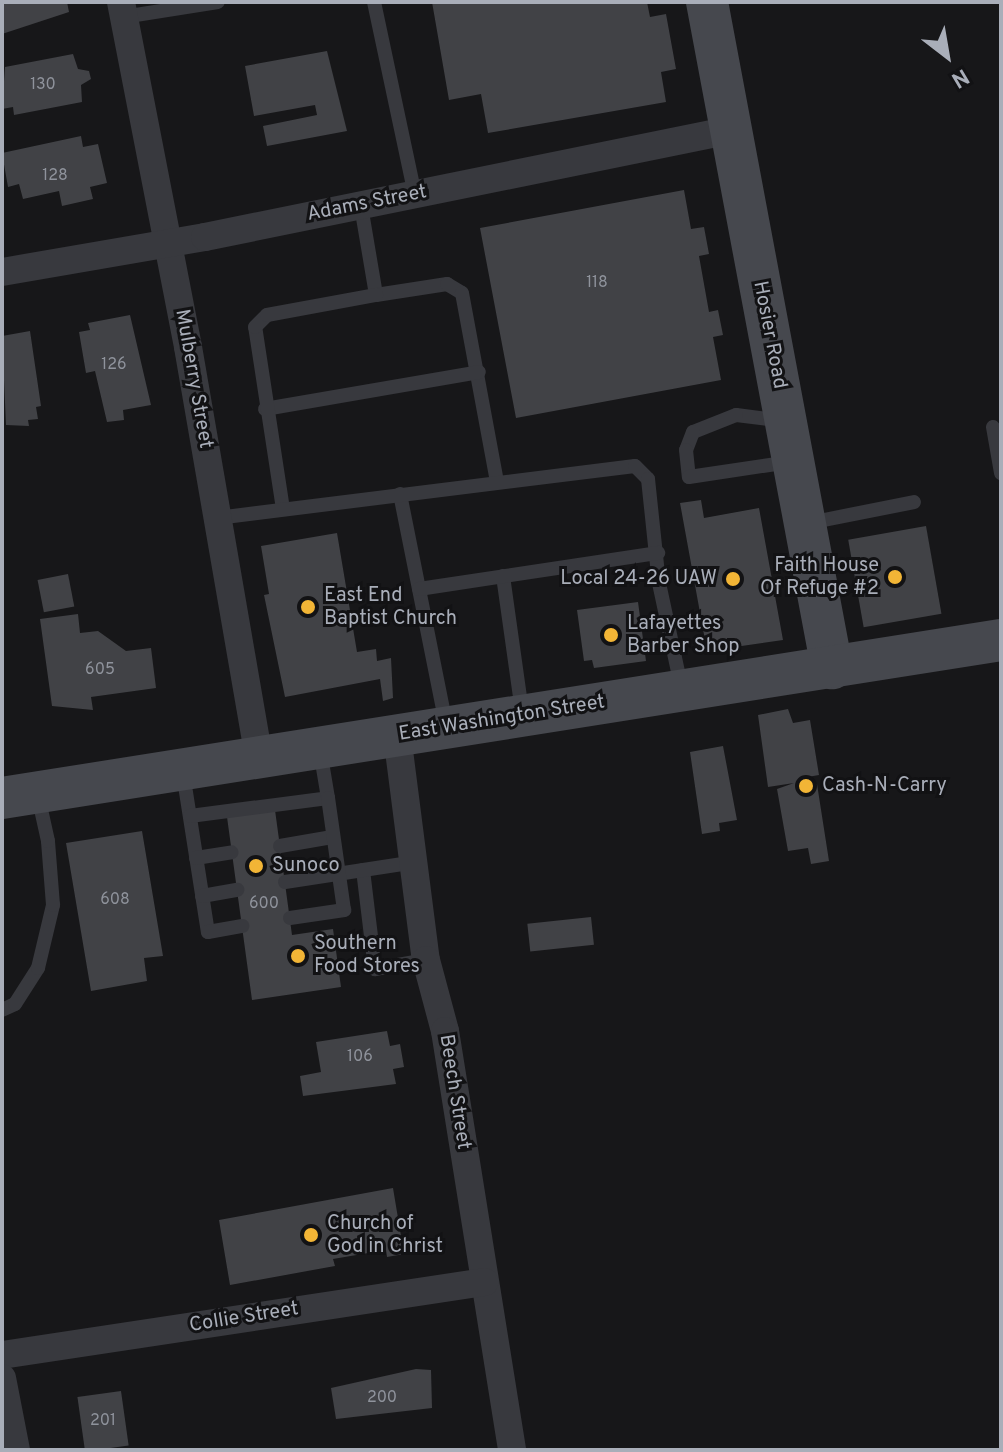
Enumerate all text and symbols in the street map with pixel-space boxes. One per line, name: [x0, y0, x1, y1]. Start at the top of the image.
north arrow: [907, 16, 987, 96]
text: N: [946, 61, 973, 93]
house number: 130: [30, 75, 56, 95]
house number: 128: [42, 166, 68, 186]
street label: Adams Street: [305, 181, 429, 227]
house number: 118: [586, 273, 608, 293]
street label: Hosier Road: [747, 279, 791, 391]
street label: Mulberry Street: [169, 307, 217, 451]
house number: 126: [101, 355, 127, 375]
place label: Faith House Of Refuge #2: [760, 554, 879, 601]
place label: Local 24-26 UAW: [560, 567, 717, 591]
marker: Faith House Of Refuge #2: [886, 568, 904, 586]
marker: Local 24-26 UAW: [724, 570, 742, 588]
place label: East End Baptist Church: [324, 584, 457, 631]
marker: East End Baptist Church: [299, 598, 317, 616]
place label: Lafayettes Barber Shop: [627, 612, 740, 659]
marker: Lafayettes Barber Shop: [602, 626, 620, 644]
house number: 605: [85, 660, 115, 680]
street label: East Washington Street: [397, 691, 607, 747]
place label: Cash-N-Carry: [822, 774, 947, 798]
marker: Cash-N-Carry: [797, 777, 815, 795]
place label: Sunoco: [272, 854, 340, 878]
marker: Sunoco: [247, 857, 265, 875]
house number: 608: [100, 890, 130, 910]
house number: 600: [249, 894, 279, 914]
place label: Southern Food Stores: [314, 932, 420, 979]
marker: Southern Food Stores: [289, 947, 307, 965]
street label: Beech Street: [433, 1033, 475, 1151]
house number: 106: [347, 1047, 373, 1067]
place label: Church of God in Christ: [327, 1212, 443, 1259]
marker: Church of God in Christ: [302, 1226, 320, 1244]
street label: Collie Street: [188, 1298, 300, 1338]
house number: 200: [367, 1388, 397, 1408]
house number: 201: [90, 1411, 116, 1431]

